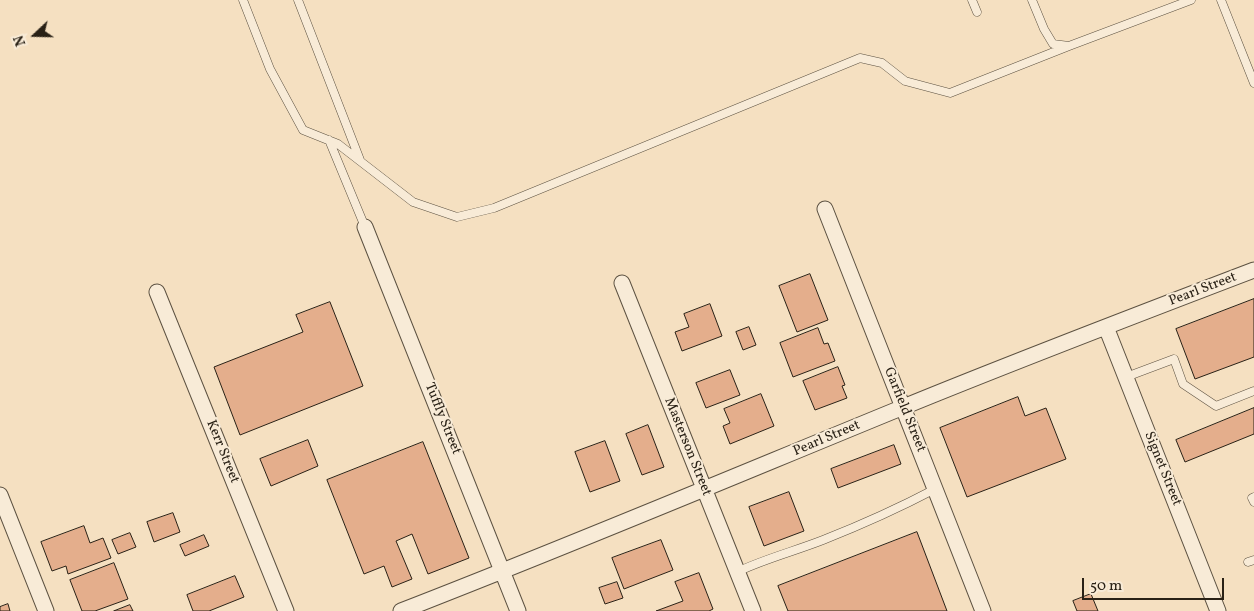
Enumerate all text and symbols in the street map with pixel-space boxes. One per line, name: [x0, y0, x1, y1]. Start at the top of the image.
north arrow: [10, 10, 60, 60]
text: N: [10, 32, 31, 49]
street label: Pearl Street: [1167, 269, 1239, 311]
street label: Garfield Street: [879, 365, 929, 455]
street label: Tuffly Street: [420, 381, 464, 457]
street label: Masterson Street: [660, 395, 714, 499]
street label: Pearl Street: [791, 417, 863, 461]
street label: Kerr Street: [202, 418, 242, 486]
street label: Signet Street: [1140, 429, 1184, 509]
scale bar: [1084, 568, 1226, 600]
text: 50 m: [1090, 576, 1122, 597]

